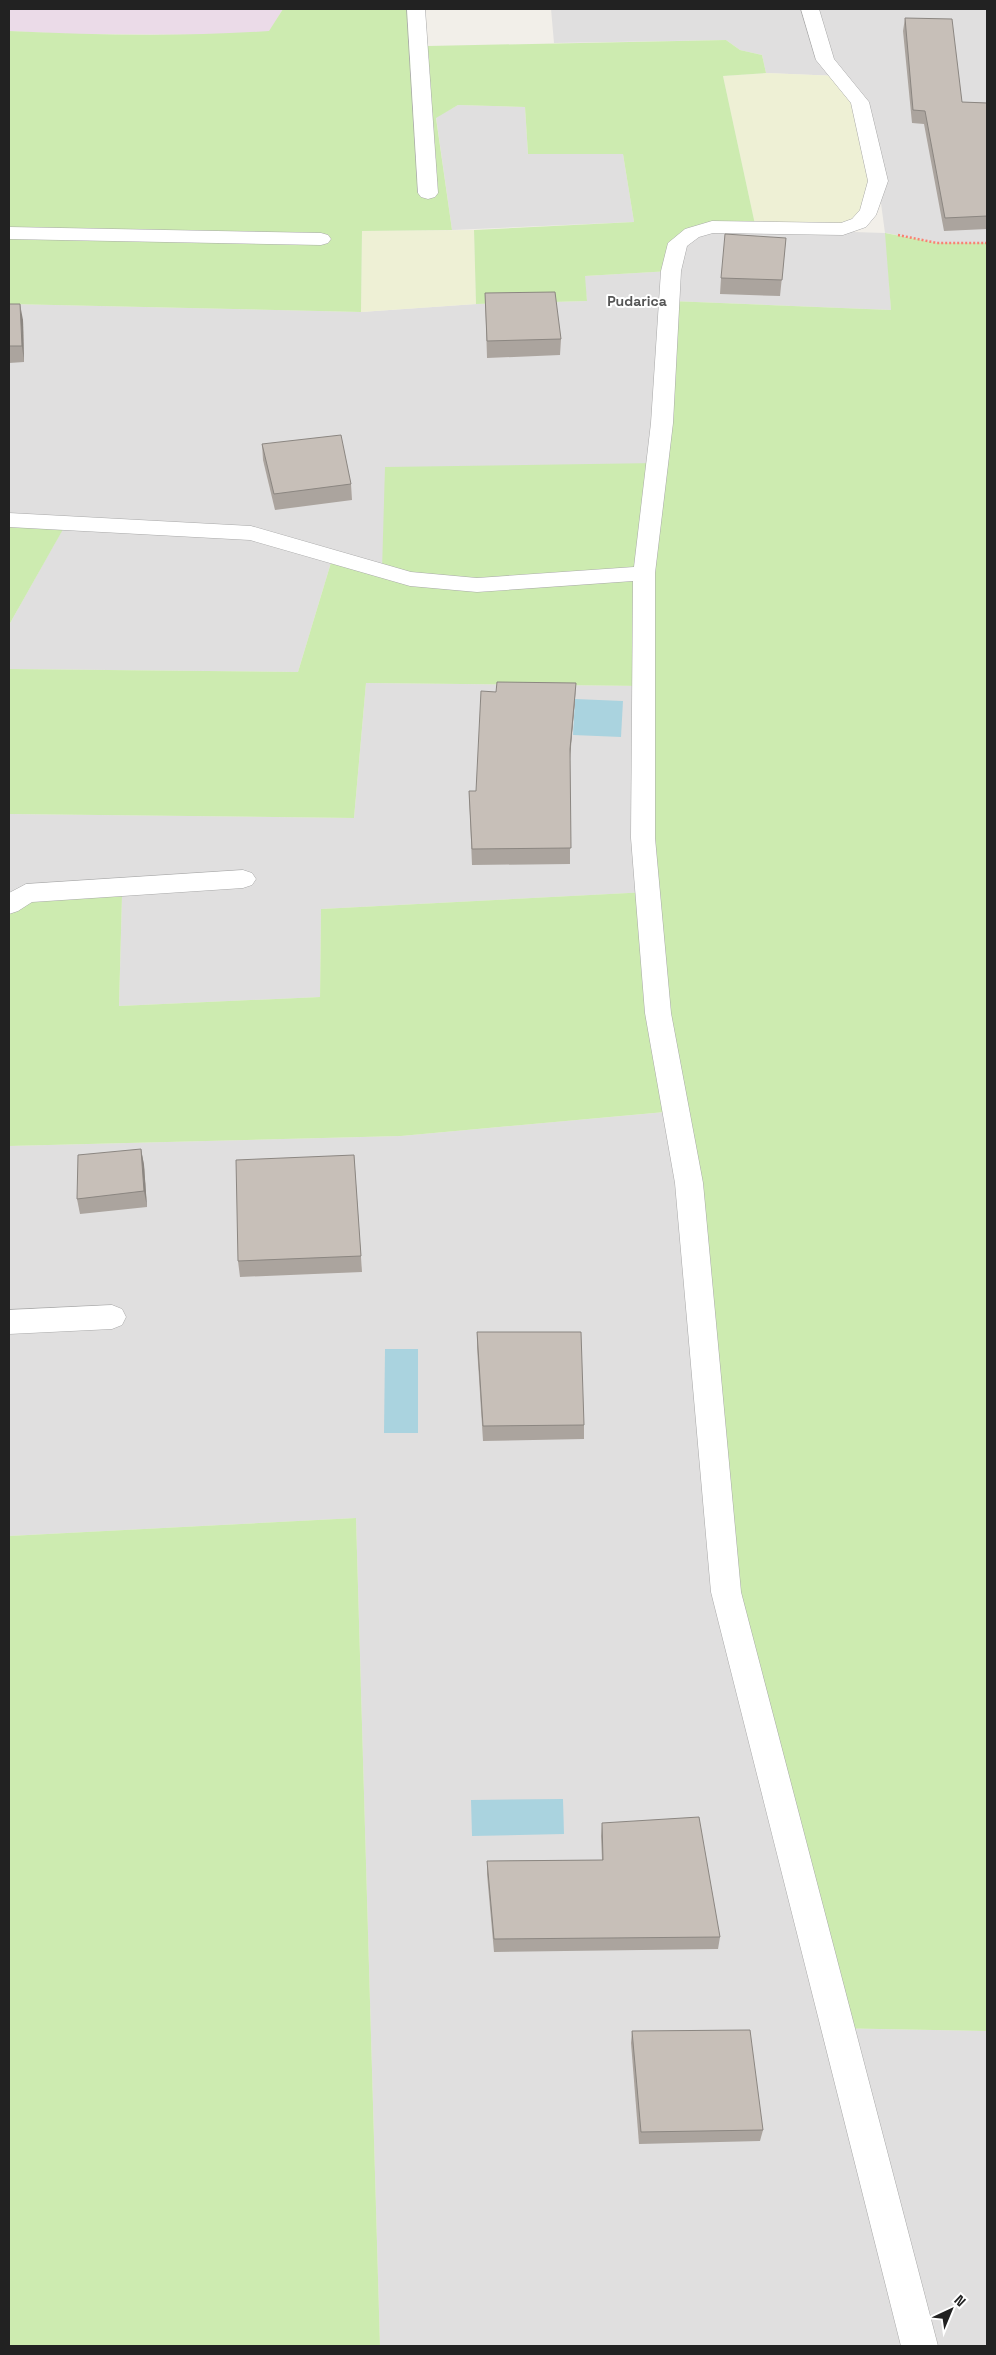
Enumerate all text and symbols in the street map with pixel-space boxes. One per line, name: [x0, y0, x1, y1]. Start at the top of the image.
district label: Pudarica: [607, 292, 667, 310]
north arrow: [926, 2285, 976, 2335]
text: N: [950, 2291, 970, 2310]

